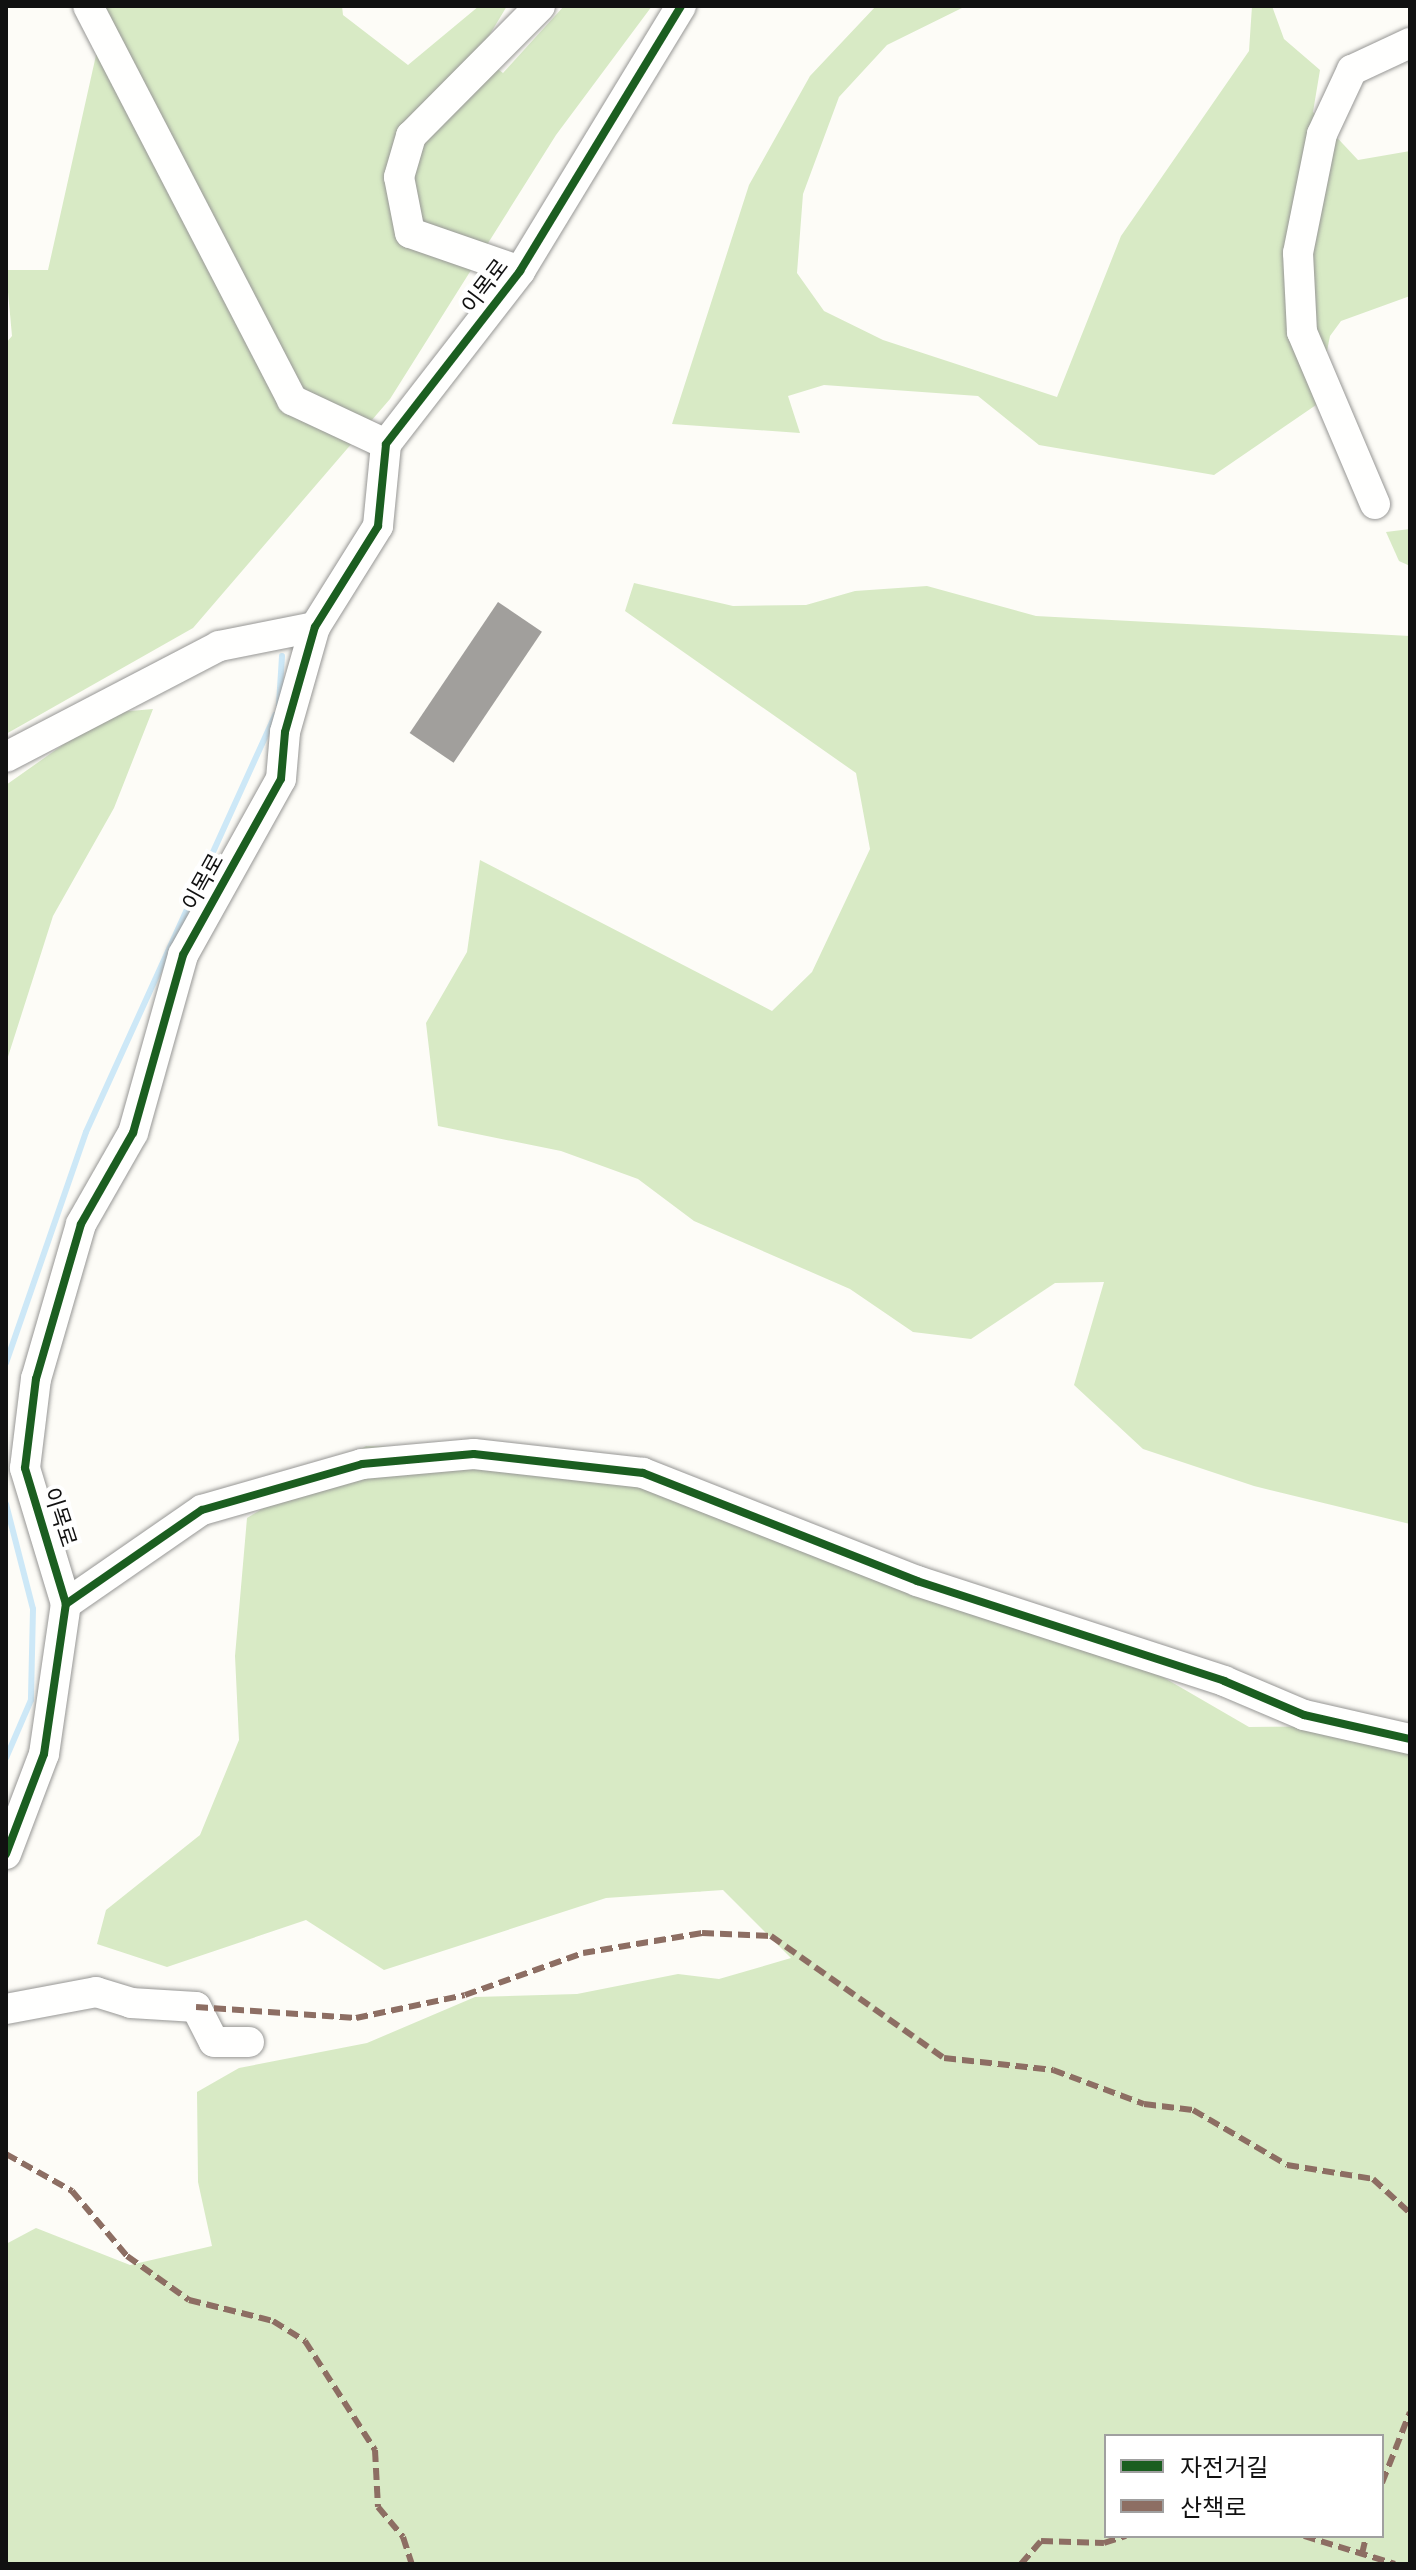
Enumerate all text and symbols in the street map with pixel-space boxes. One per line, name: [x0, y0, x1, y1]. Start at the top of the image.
street label: 이목로: [456, 254, 514, 318]
street label: 이목로: [177, 849, 229, 915]
street label: 이목로: [38, 1484, 82, 1550]
legend: [1104, 2434, 1384, 2538]
text: 자전거길: [1180, 2451, 1268, 2484]
text: 산책로: [1180, 2491, 1246, 2524]

